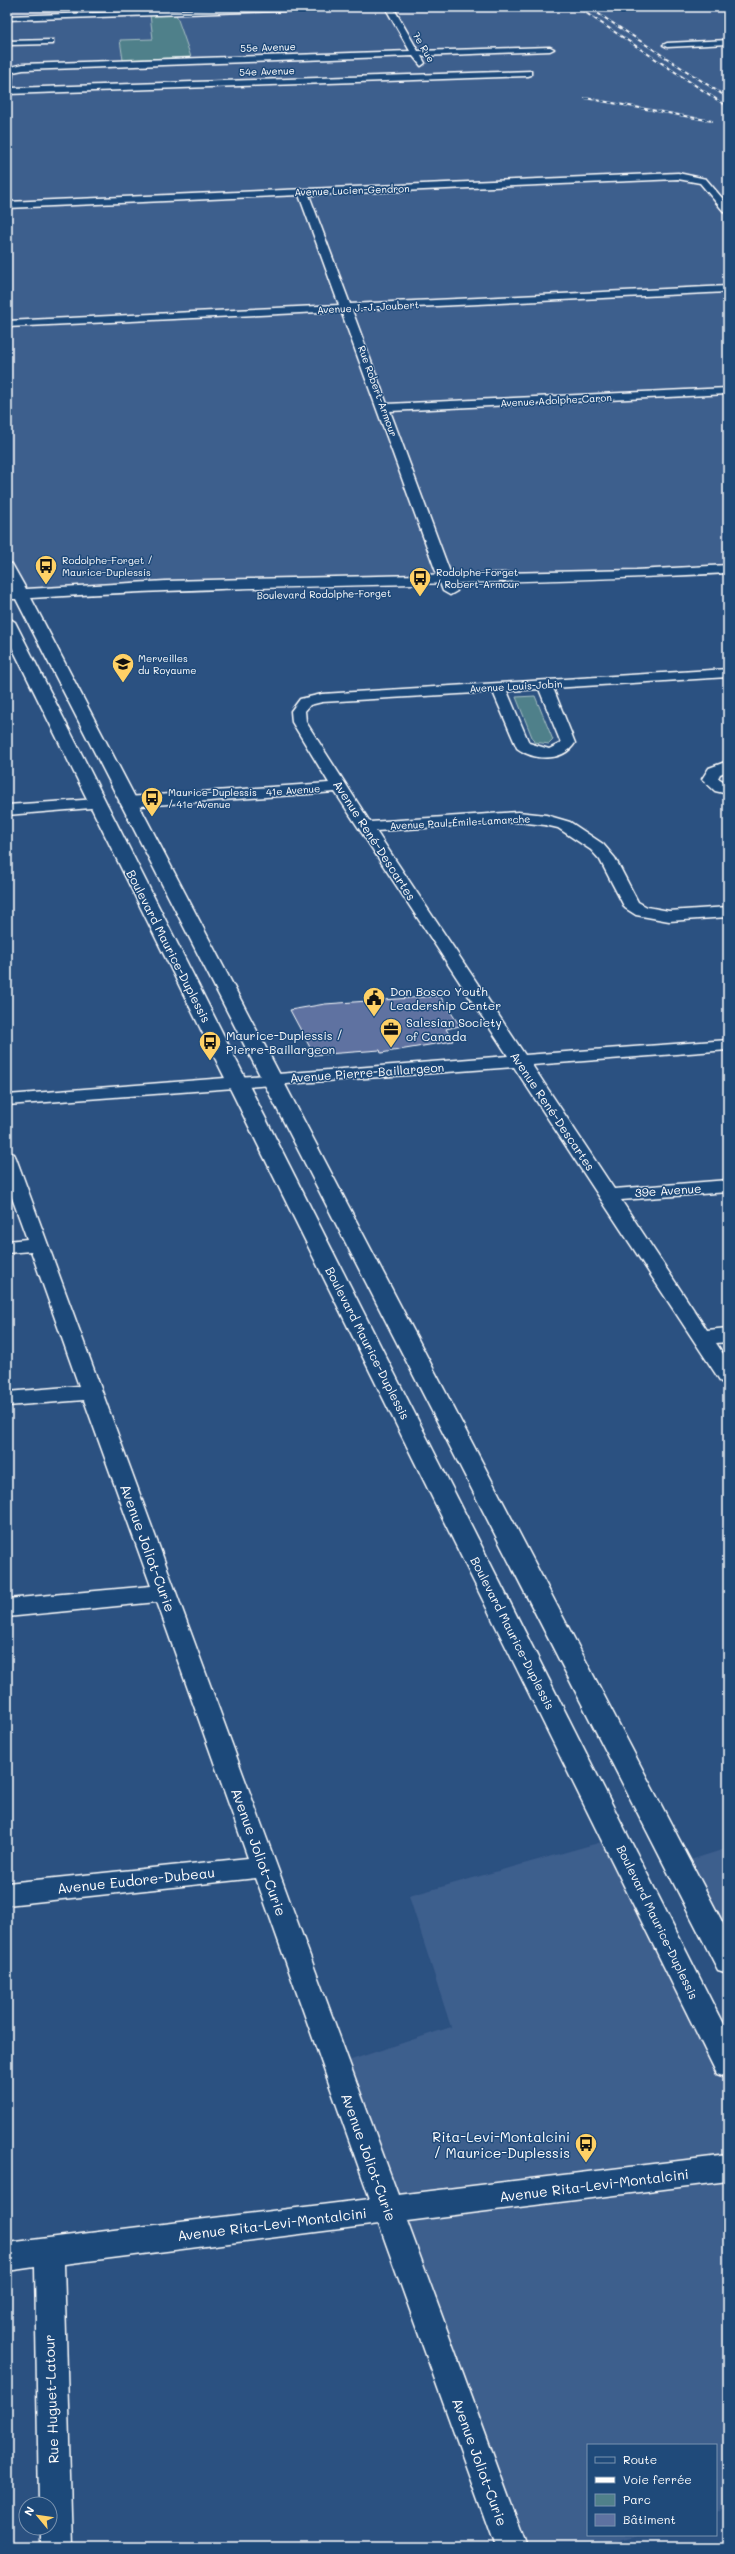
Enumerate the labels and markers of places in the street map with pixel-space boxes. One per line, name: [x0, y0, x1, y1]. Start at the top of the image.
bus stop icon: Rodolphe-Forget / Maurice-Duplessis: [33, 553, 59, 586]
place label: Rodolphe-Forget / Maurice-Duplessis: [62, 553, 153, 579]
bus stop icon: Rodolphe-Forget / Robert-Armour: [407, 565, 433, 598]
place label: Rodolphe-Forget / Robert-Armour: [436, 565, 519, 591]
school or university icon: Merveilles du Royaume: [110, 651, 136, 684]
place label: Merveilles du Royaume: [138, 651, 196, 677]
bus stop icon: Maurice-Duplessis / 41e Avenue: [139, 785, 165, 818]
place label: Maurice-Duplessis / 41e Avenue: [168, 785, 257, 811]
place label: Don Bosco Youth Leadership Center: [390, 983, 501, 1013]
public building icon: Don Bosco Youth Leadership Center: [361, 985, 387, 1018]
place label: Salesian Society of Canada: [406, 1014, 502, 1044]
office icon: Salesian Society of Canada: [378, 1016, 404, 1049]
place label: Maurice-Duplessis / Pierre-Baillargeon: [226, 1027, 343, 1057]
bus stop icon: Maurice-Duplessis / Pierre-Baillargeon: [197, 1029, 223, 1062]
place label: Rita-Levi-Montalcini / Maurice-Duplessis: [432, 2127, 570, 2162]
bus stop icon: Rita-Levi-Montalcini / Maurice-Duplessis: [573, 2131, 599, 2164]

